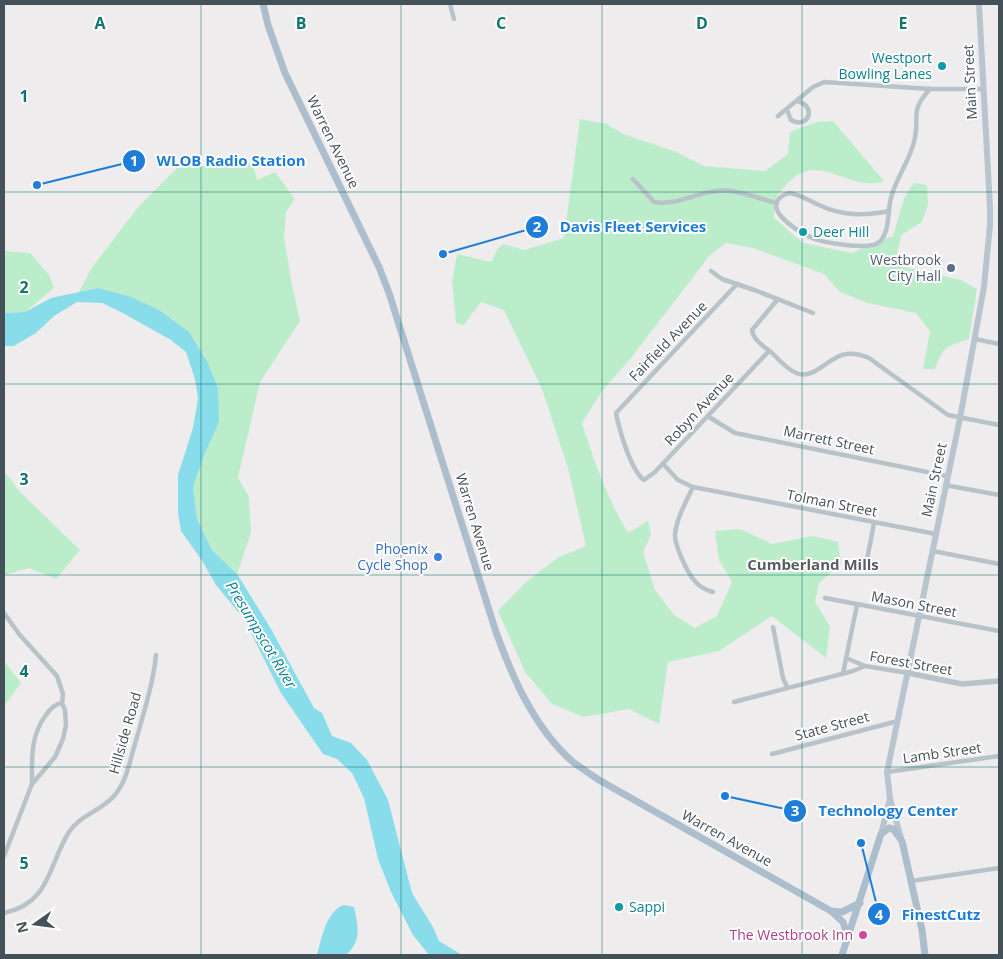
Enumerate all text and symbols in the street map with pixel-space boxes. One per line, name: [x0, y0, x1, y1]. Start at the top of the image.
text: A: [94, 12, 106, 34]
text: B: [296, 12, 306, 34]
text: C: [496, 12, 506, 34]
text: D: [696, 12, 708, 34]
text: E: [899, 12, 908, 34]
street label: Main Street: [958, 44, 981, 120]
place label: Westport Bowling Lanes: [839, 48, 932, 83]
marker: Westport Bowling Lanes: [936, 60, 948, 72]
text: 1: [19, 85, 29, 107]
street label: Warren Avenue: [303, 92, 364, 191]
callout: WLOB Radio Station: [122, 146, 316, 176]
text: 1: [130, 150, 138, 170]
text: WLOB Radio Station: [156, 150, 306, 170]
callout: Davis Fleet Services: [524, 212, 716, 242]
text: 2: [533, 216, 542, 236]
text: Davis Fleet Services: [560, 216, 706, 236]
place label: Deer Hill: [813, 222, 869, 241]
marker: Deer Hill: [797, 226, 809, 238]
place label: Westbrook City Hall: [870, 250, 942, 285]
marker: Westbrook City Hall: [945, 262, 957, 274]
text: 2: [19, 276, 29, 298]
street label: Fairfield Avenue: [624, 296, 711, 385]
street label: Robyn Avenue: [660, 368, 738, 449]
street label: Marrett Street: [782, 421, 876, 458]
street label: Main Street: [916, 441, 951, 519]
text: 3: [19, 468, 29, 490]
street label: Warren Avenue: [452, 471, 499, 573]
street label: Tolman Street: [785, 484, 879, 521]
place label: Phoenix Cycle Shop: [357, 539, 429, 574]
marker: Phoenix Cycle Shop: [432, 551, 444, 563]
district label: Cumberland Mills: [747, 554, 879, 574]
water label: Presumpscot River: [222, 577, 302, 693]
street label: Mason Street: [870, 586, 959, 621]
street label: Forest Street: [868, 646, 954, 679]
text: 4: [19, 660, 29, 682]
street label: Hillside Road: [104, 690, 145, 776]
street label: State Street: [793, 706, 871, 745]
street label: Lamb Street: [901, 738, 983, 767]
callout: Technology Center: [783, 796, 967, 826]
text: 3: [791, 800, 799, 820]
text: Technology Center: [818, 800, 958, 820]
street label: Warren Avenue: [678, 805, 776, 870]
text: 5: [19, 852, 29, 874]
place label: Sappi: [629, 897, 665, 916]
north arrow: [10, 899, 60, 949]
callout: FinestCutz: [867, 899, 990, 929]
marker: Sappi: [613, 901, 625, 913]
text: 4: [875, 904, 884, 924]
text: FinestCutz: [902, 904, 980, 924]
text: N: [11, 919, 32, 935]
place label: The Westbrook Inn: [730, 925, 853, 944]
marker: The Westbrook Inn: [857, 929, 869, 941]

